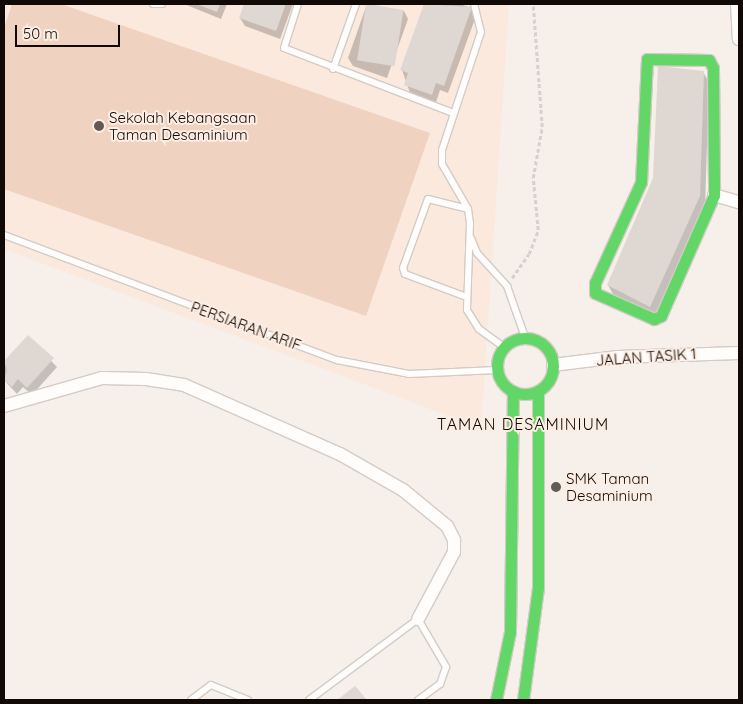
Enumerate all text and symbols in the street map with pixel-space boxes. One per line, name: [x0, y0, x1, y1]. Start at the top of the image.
scale bar: [18, 15, 122, 47]
text: 50 m: [23, 24, 58, 43]
place label: Sekolah Kebangsaan Taman Desaminium: [109, 108, 256, 143]
marker: Sekolah Kebangsaan Taman Desaminium: [93, 120, 105, 132]
street label: PERSIARAN ARIF: [188, 298, 304, 354]
street label: JALAN TASIK 1: [595, 345, 697, 369]
district label: TAMAN DESAMINIUM: [435, 414, 611, 434]
place label: SMK Taman Desaminium: [566, 469, 653, 504]
marker: SMK Taman Desaminium: [550, 481, 562, 493]

